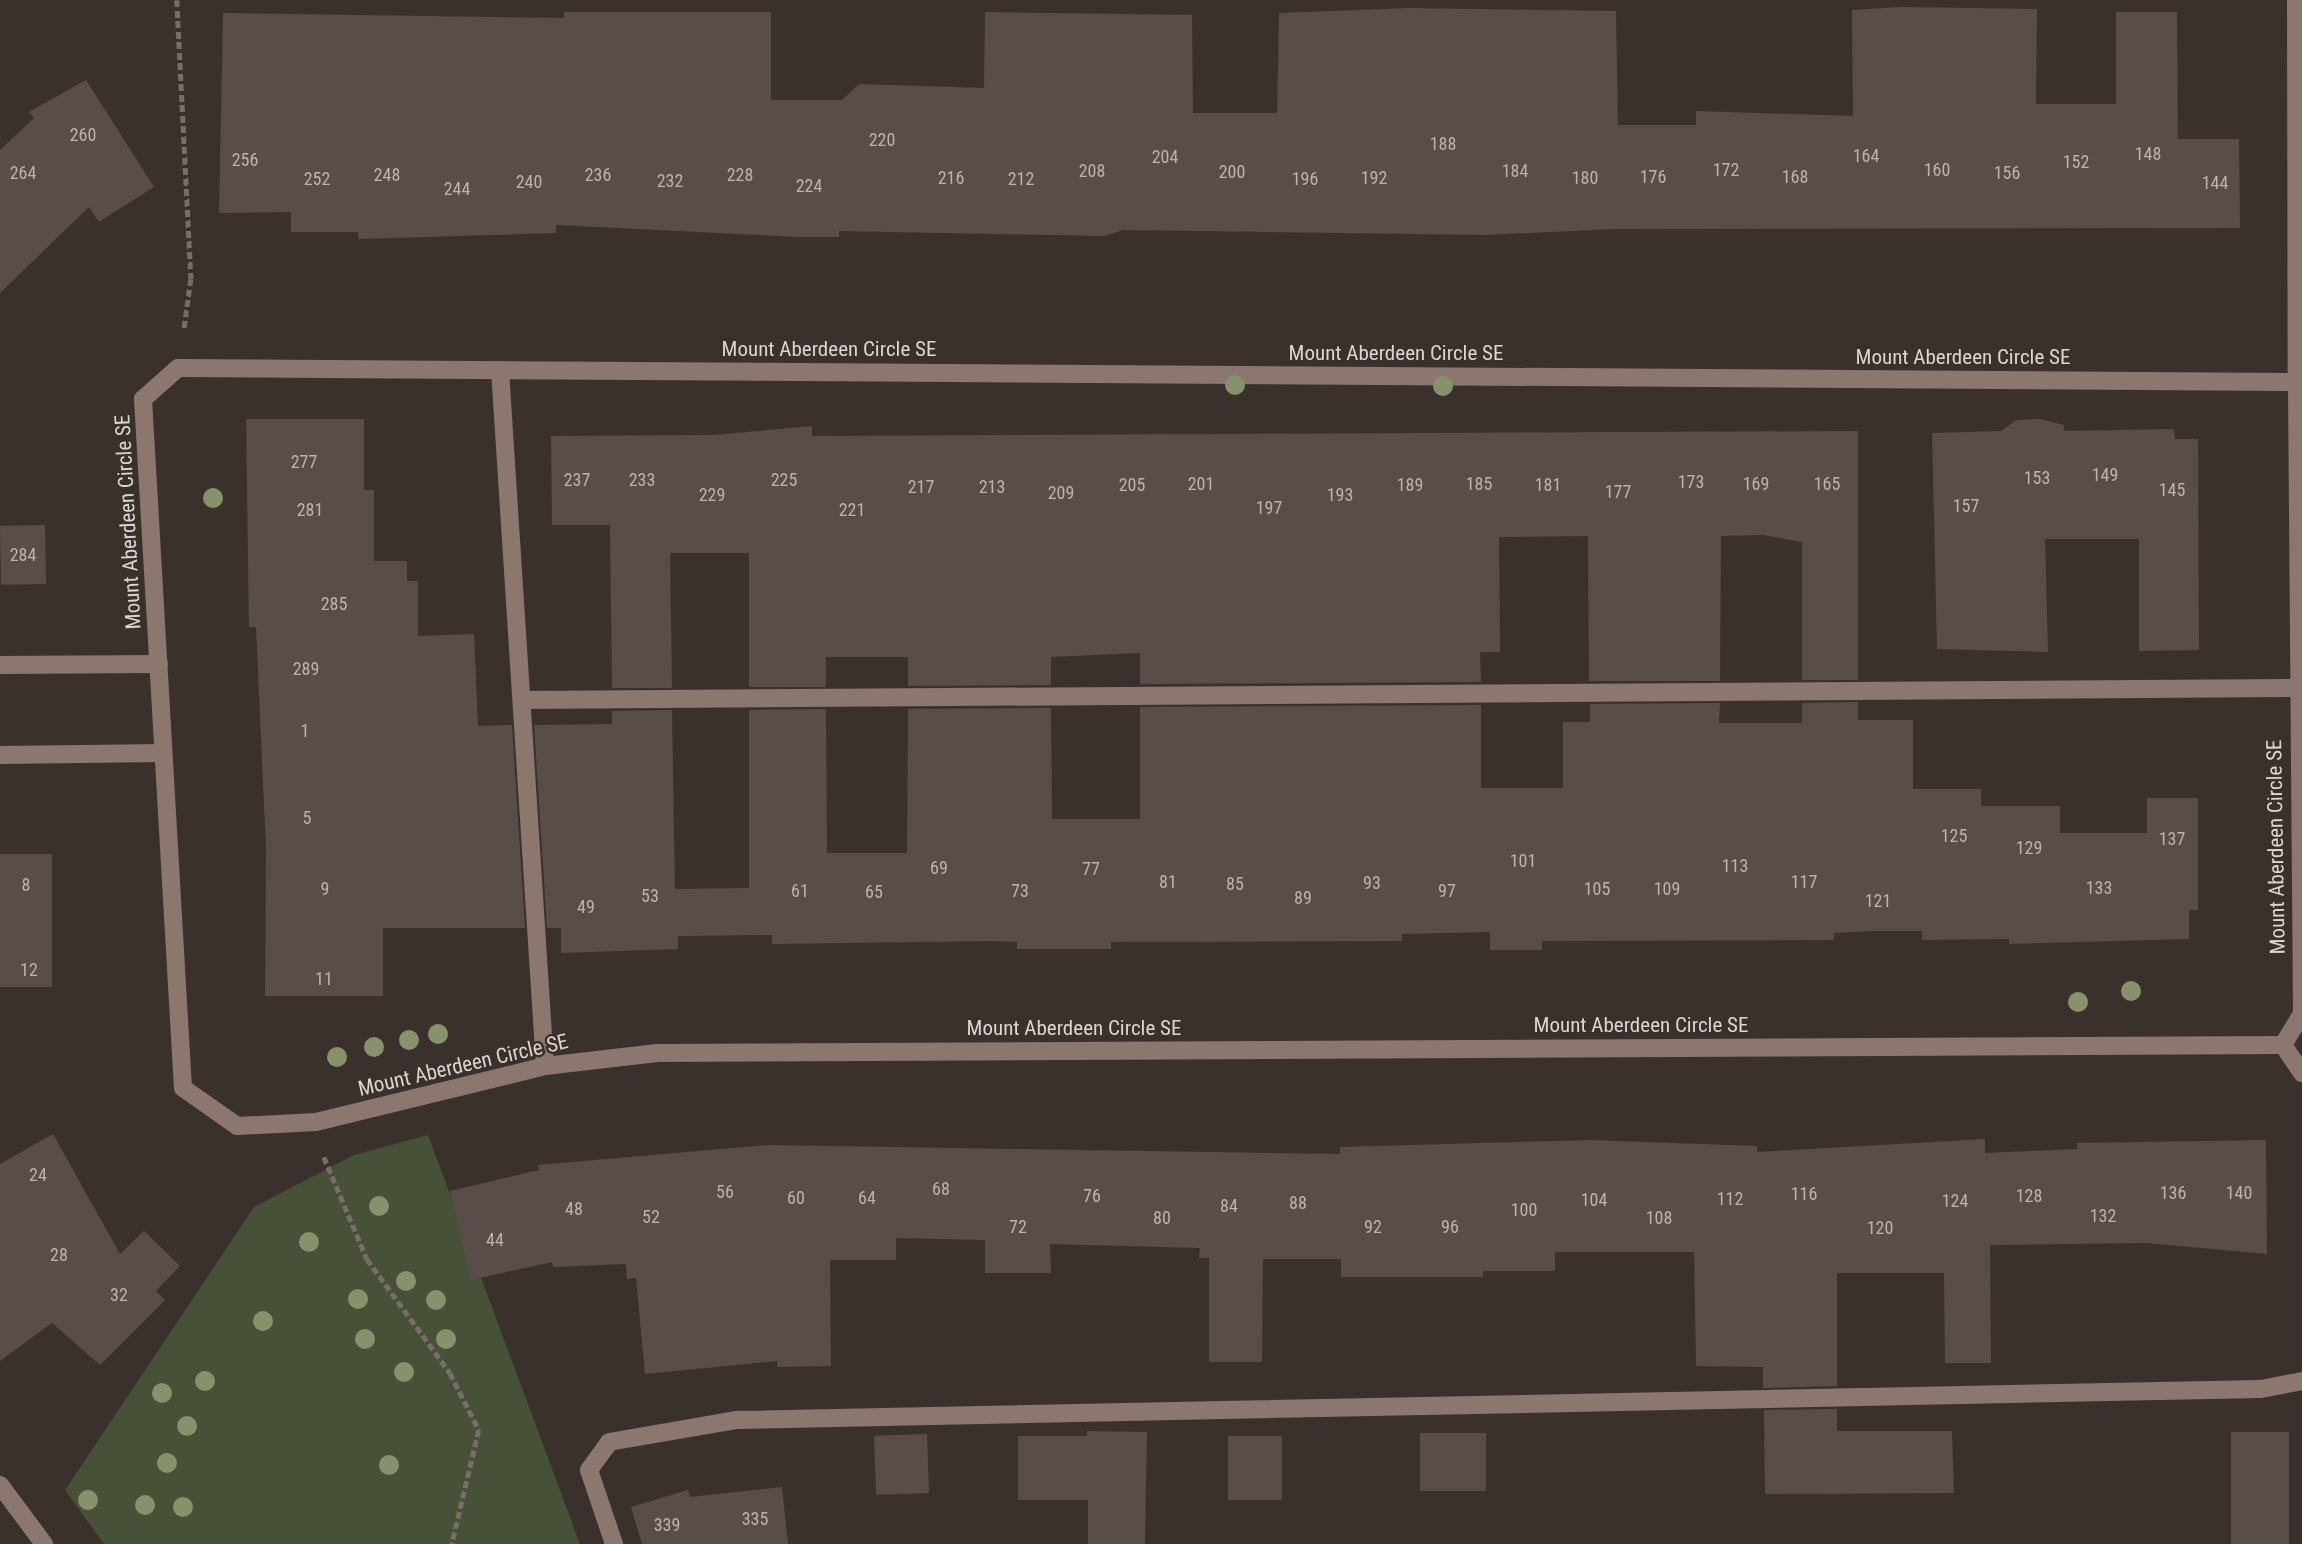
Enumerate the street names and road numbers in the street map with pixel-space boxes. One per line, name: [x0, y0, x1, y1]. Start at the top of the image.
street label: Mount Aberdeen Circle SE: [722, 336, 936, 362]
street label: Mount Aberdeen Circle SE: [1289, 340, 1503, 366]
street label: Mount Aberdeen Circle SE: [1856, 344, 2070, 370]
street label: Mount Aberdeen Circle SE: [110, 414, 146, 630]
street label: Mount Aberdeen Circle SE: [2262, 739, 2290, 955]
street label: Mount Aberdeen Circle SE: [1534, 1012, 1748, 1038]
street label: Mount Aberdeen Circle SE: [967, 1015, 1181, 1041]
street label: Mount Aberdeen Circle SE: [356, 1029, 570, 1101]

